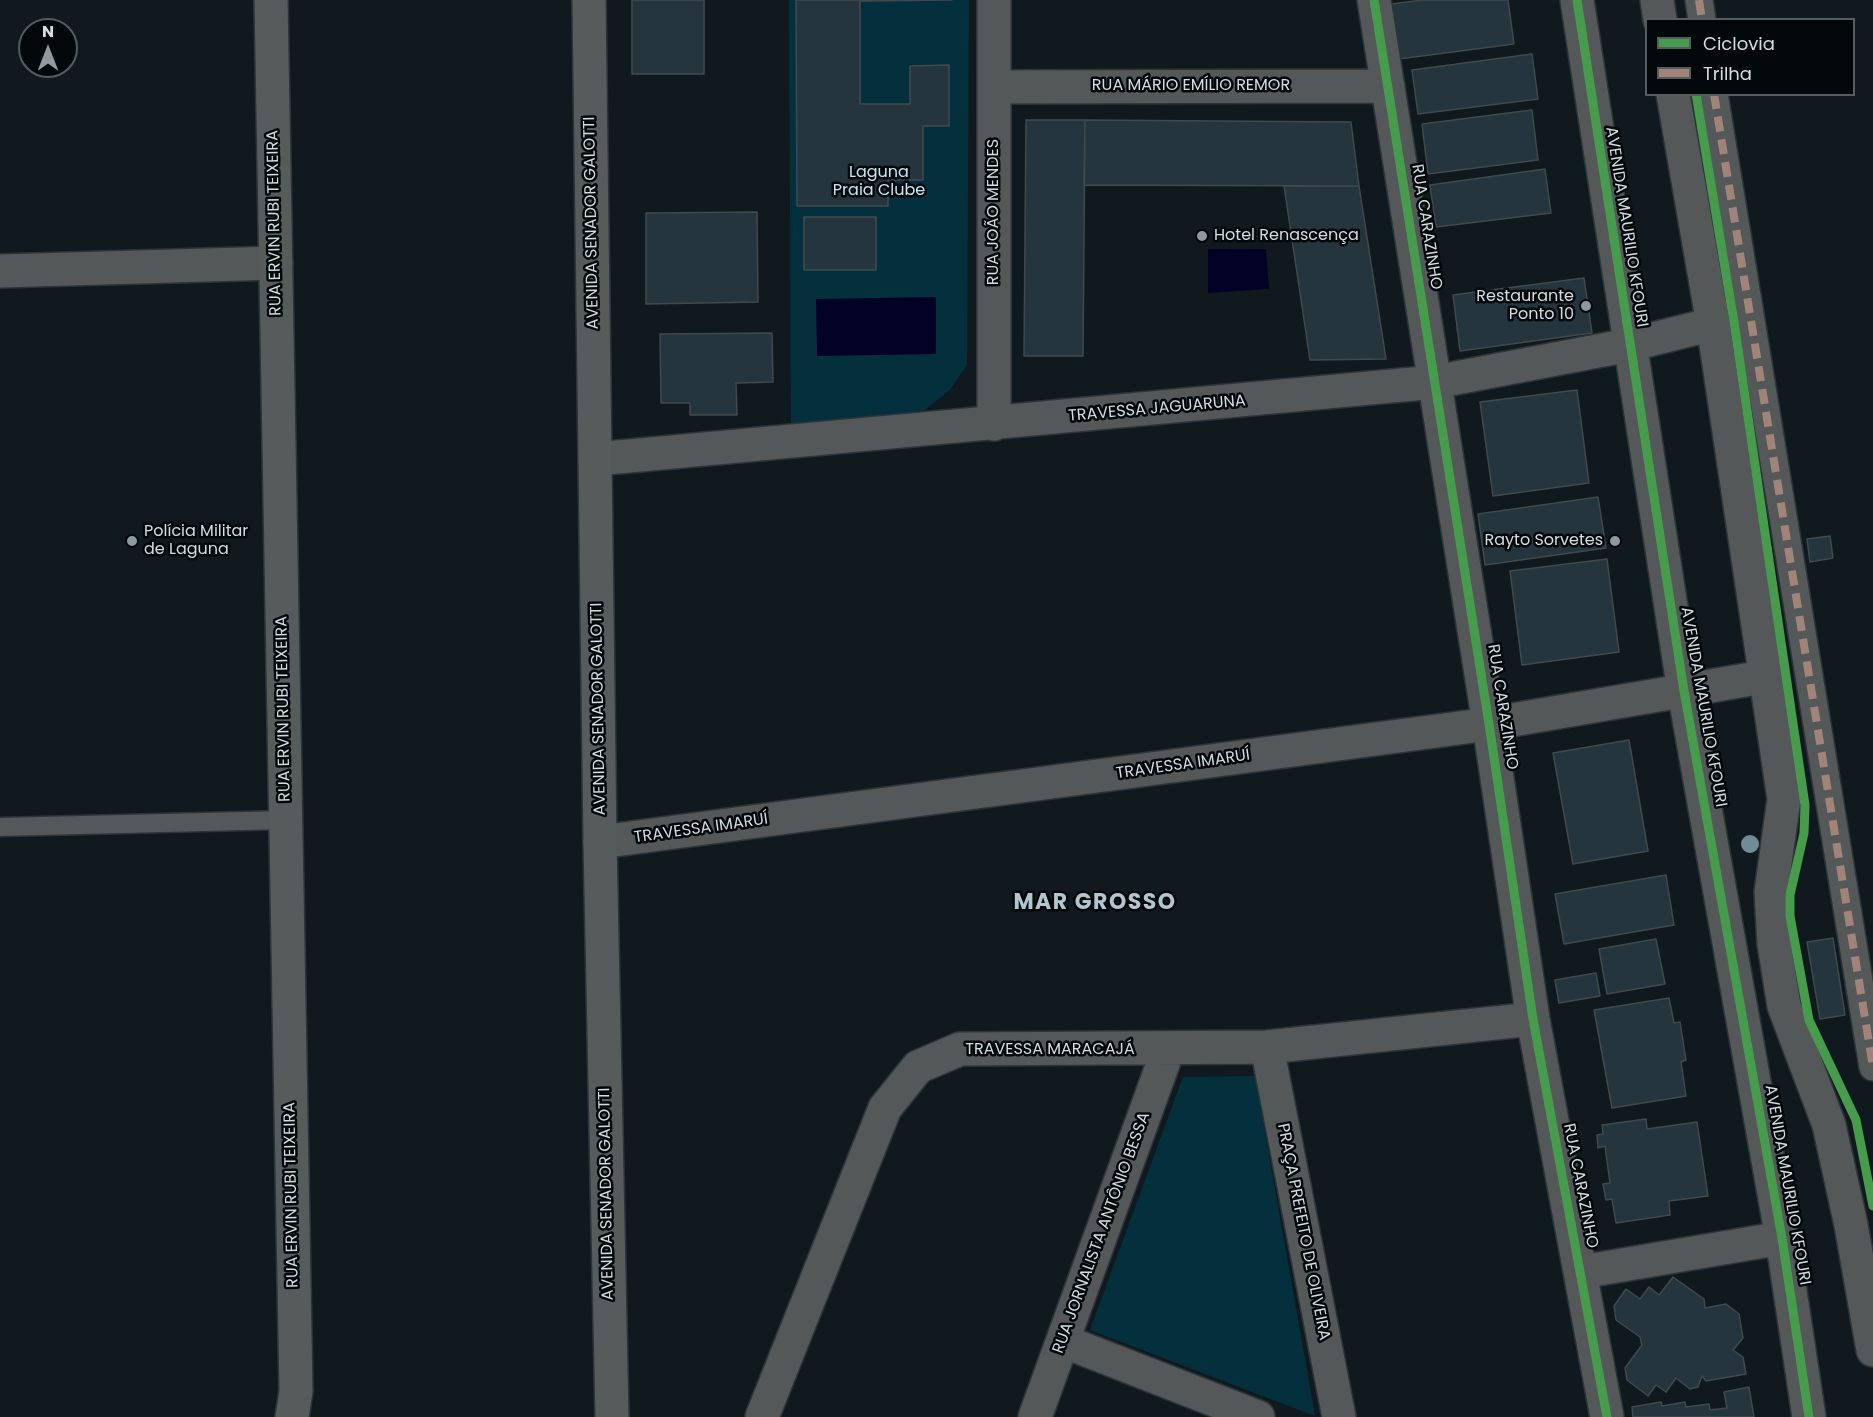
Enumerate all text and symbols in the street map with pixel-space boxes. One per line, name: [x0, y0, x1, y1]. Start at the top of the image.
north arrow: [18, 18, 78, 78]
legend: [1645, 18, 1855, 96]
text: N: [42, 20, 54, 43]
text: Ciclovia: [1703, 31, 1775, 56]
text: Trilha: [1703, 61, 1752, 86]
street label: RUA MÁRIO EMÍLIO REMOR: [1092, 76, 1290, 96]
street label: AVENIDA SENADOR GALOTTI: [581, 116, 603, 330]
street label: AVENIDA MAURILIO KFOURI: [1601, 125, 1651, 329]
street label: RUA ERVIN RUBI TEIXEIRA: [264, 130, 286, 316]
street label: RUA JOÃO MENDES: [984, 139, 1004, 285]
park label: Laguna Praia Clube: [833, 163, 925, 201]
street label: RUA CARAZINHO: [1407, 163, 1445, 291]
place label: Hotel Renascença: [1214, 226, 1359, 246]
marker: Hotel Renascença: [1195, 229, 1209, 243]
place label: Restaurante Ponto 10: [1476, 287, 1574, 325]
marker: Restaurante Ponto 10: [1579, 299, 1593, 313]
street label: TRAVESSA JAGUARUNA: [1068, 392, 1246, 426]
place label: Polícia Militar de Laguna: [144, 522, 248, 560]
place label: Rayto Sorvetes: [1485, 531, 1603, 551]
marker: Polícia Militar de Laguna: [125, 534, 139, 548]
marker: Rayto Sorvetes: [1608, 534, 1622, 548]
street label: AVENIDA SENADOR GALOTTI: [588, 602, 610, 816]
street label: AVENIDA MAURILIO KFOURI: [1676, 605, 1730, 809]
street label: RUA ERVIN RUBI TEIXEIRA: [273, 616, 295, 802]
street label: RUA CARAZINHO: [1483, 643, 1521, 771]
street label: TRAVESSA IMARUÍ: [1115, 746, 1251, 784]
street label: TRAVESSA IMARUÍ: [633, 810, 769, 848]
district label: MAR GROSSO: [1013, 890, 1177, 916]
street label: TRAVESSA MARACAJÁ: [965, 1040, 1135, 1060]
street label: AVENIDA MAURILIO KFOURI: [1760, 1083, 1814, 1287]
street label: AVENIDA SENADOR GALOTTI: [596, 1087, 618, 1301]
street label: RUA ERVIN RUBI TEIXEIRA: [281, 1102, 303, 1288]
street label: RUA JORNALISTA ANTÔNIO BESSA: [1049, 1110, 1155, 1356]
street label: PRAÇA PREFEITO DE OLIVEIRA: [1273, 1122, 1333, 1342]
street label: RUA CARAZINHO: [1558, 1122, 1602, 1250]

